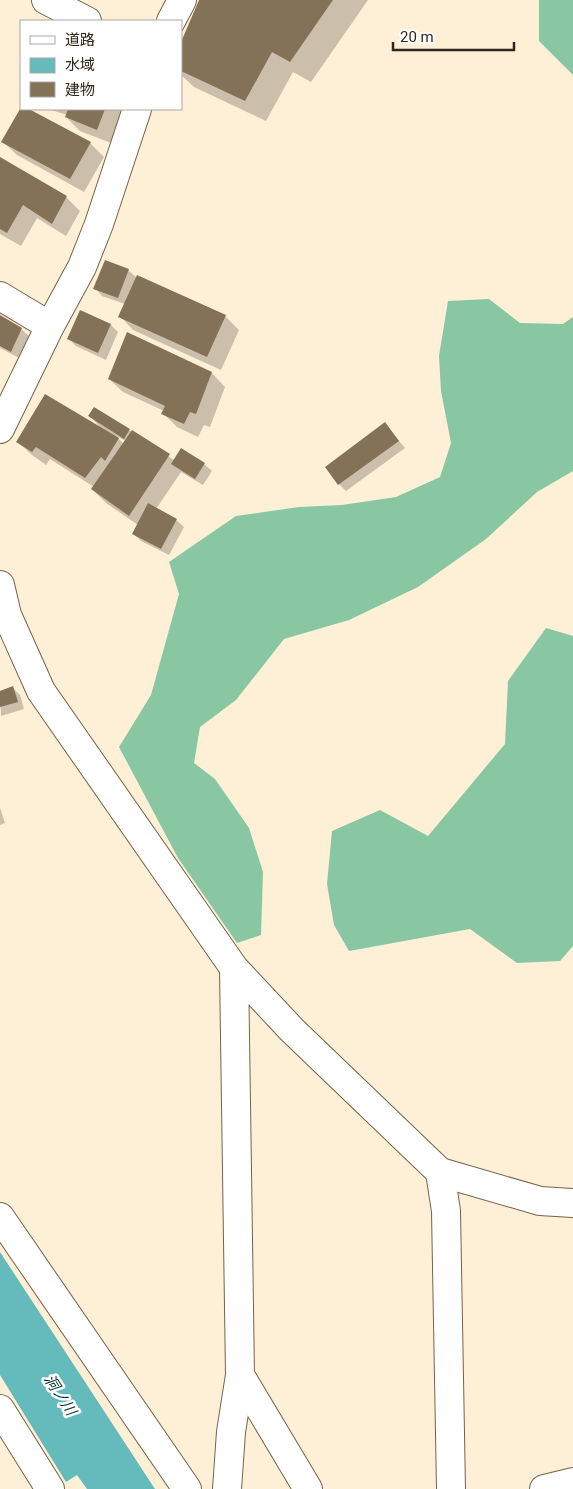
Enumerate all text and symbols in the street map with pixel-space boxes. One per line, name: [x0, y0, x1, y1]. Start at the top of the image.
legend: [20, 20, 182, 110]
scale bar: [393, 20, 514, 52]
text: 20 m: [400, 28, 434, 46]
text: 道路: [65, 31, 95, 49]
text: 水域: [65, 56, 95, 74]
text: 建物: [65, 81, 95, 99]
water label: 洞ノ川: [40, 1371, 81, 1420]

